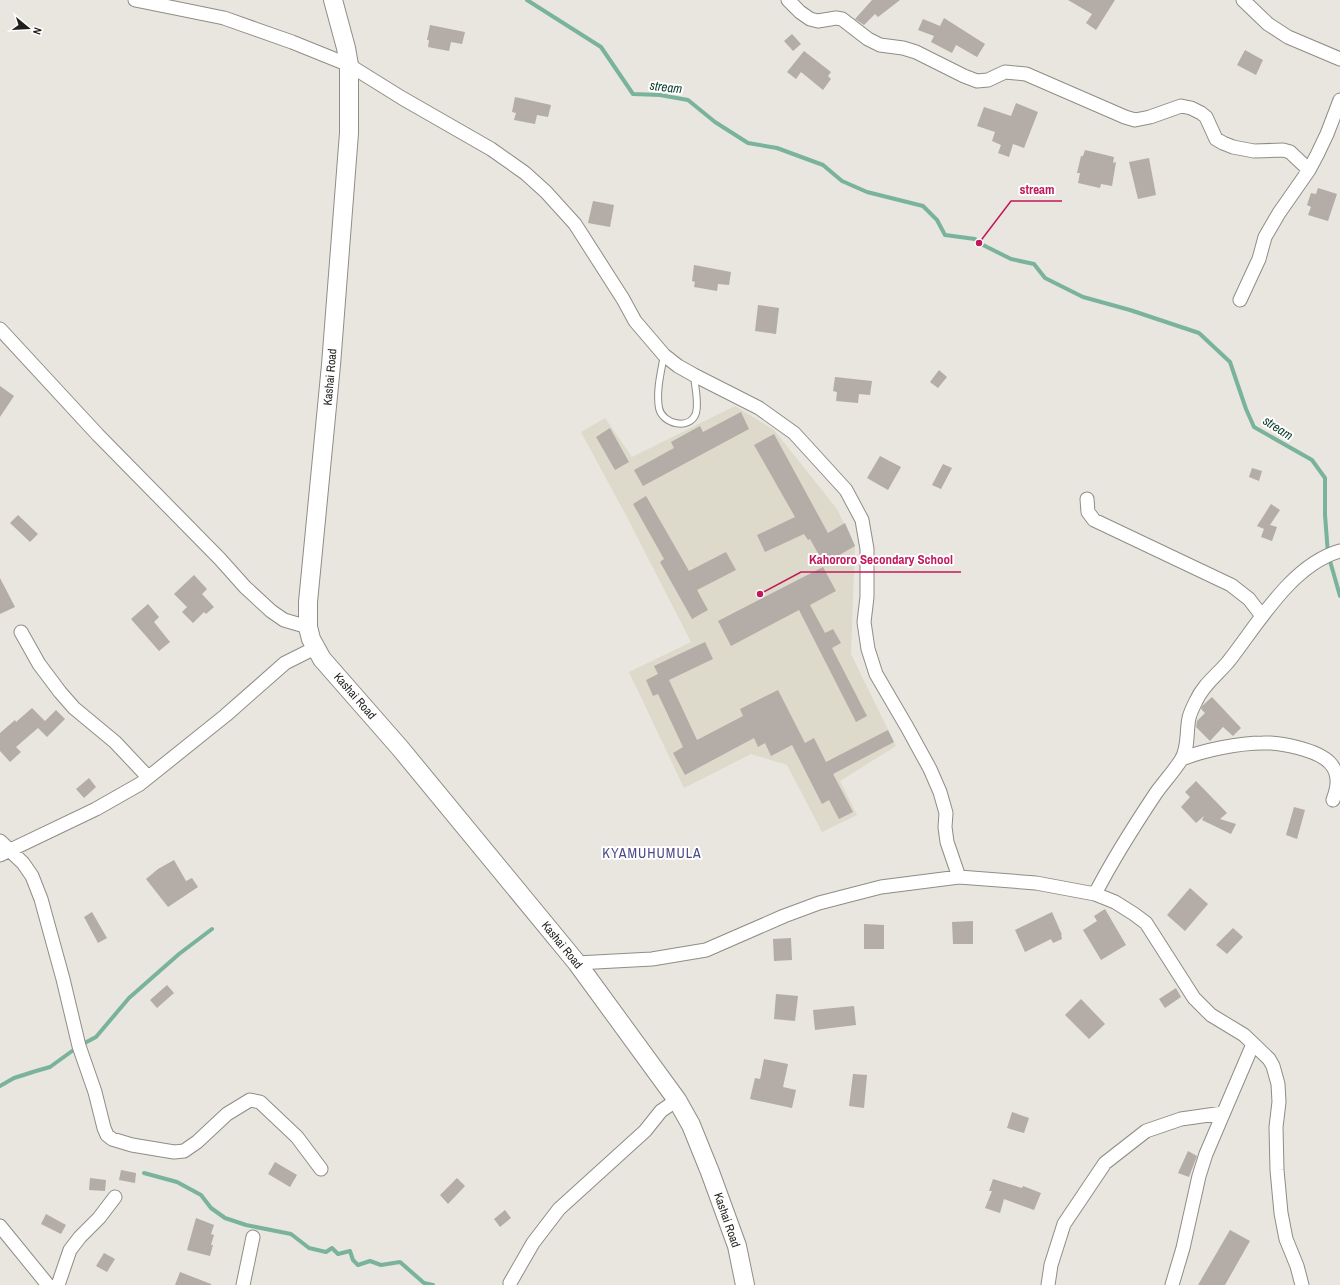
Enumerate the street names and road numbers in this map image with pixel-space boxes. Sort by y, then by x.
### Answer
street label: Kashai Road [320,348,340,406]
street label: Kashai Road [330,669,380,723]
street label: Kashai Road [538,918,586,972]
street label: Kashai Road [710,1190,744,1250]

